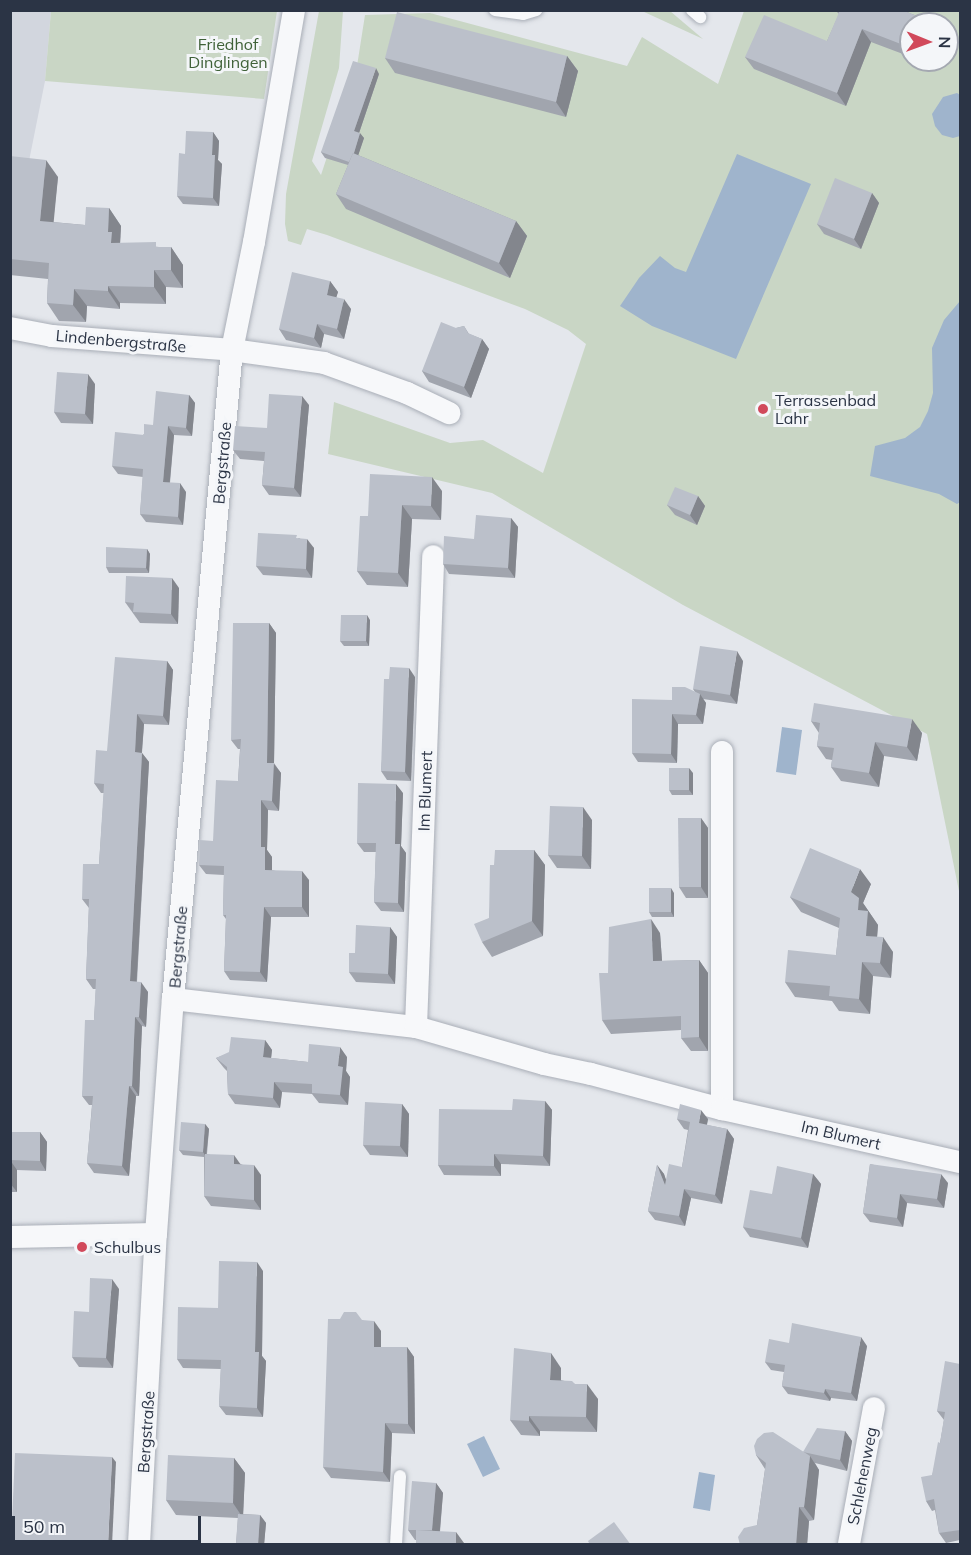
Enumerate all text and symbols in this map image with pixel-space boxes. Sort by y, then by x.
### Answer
north arrow [899,12,959,72]
park label: Friedhof Dinglingen [188,34,268,72]
text: N [935,36,955,48]
street label: Lindenbergstraße [55,326,187,356]
place label: Terrassenbad Lahr [775,390,876,428]
marker: Terrassenbad Lahr [756,402,770,416]
street label: Bergstraße [209,421,235,505]
street label: Im Blumert [414,750,436,832]
street label: Bergstraße [165,905,191,989]
street label: Im Blumert [799,1117,883,1153]
place label: Schulbus [94,1237,161,1257]
marker: Schulbus [75,1240,89,1254]
street label: Bergstraße [134,1390,158,1474]
street label: Schlehenweg [843,1425,881,1527]
scale bar [15,1504,204,1542]
text: 50 m [23,1515,65,1538]

